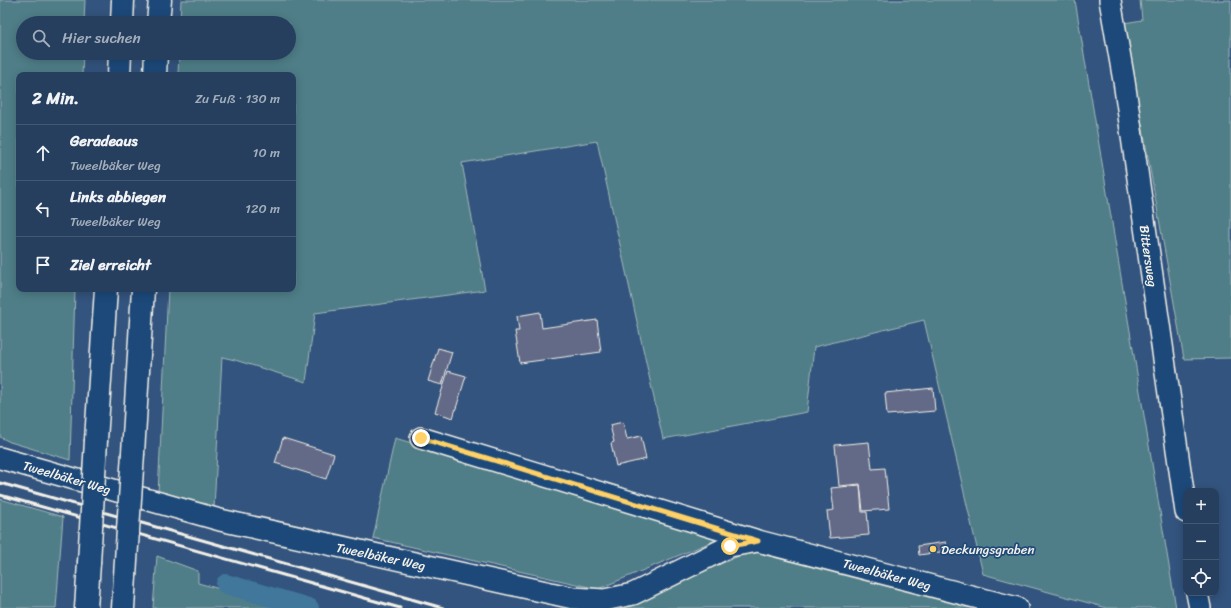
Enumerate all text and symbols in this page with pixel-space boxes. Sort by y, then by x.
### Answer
search box [16,16,296,60]
text: Hier suchen [62,25,141,51]
icon: search [30,27,52,49]
text: 2 Min. [32,83,79,113]
text: Zu Fuß · 130 m [195,87,280,110]
text: Geradeaus [70,128,138,154]
text: 10 m [253,141,280,164]
icon: ahead [32,142,54,164]
text: Tweelbäker Weg [70,154,161,177]
text: Links abbiegen [70,184,166,210]
text: 120 m [245,197,280,220]
icon: left [32,198,54,220]
text: Tweelbäker Weg [70,210,161,233]
street label: Bittersweg [1133,224,1164,289]
text: Ziel erreicht [70,252,151,278]
icon: arrive [32,254,54,276]
route end [412,429,430,447]
street label: Tweelbäker Weg [20,454,114,501]
map controls [1183,488,1219,596]
button: + [1183,488,1219,524]
button: − [1183,524,1219,560]
street label: Tweelbäker Weg [334,536,428,577]
route start [721,537,739,555]
place label: Deckungsgraben [941,538,1035,561]
marker: Deckungsgraben [928,544,938,554]
street label: Tweelbäker Weg [840,552,934,597]
button: locate [1183,560,1219,596]

